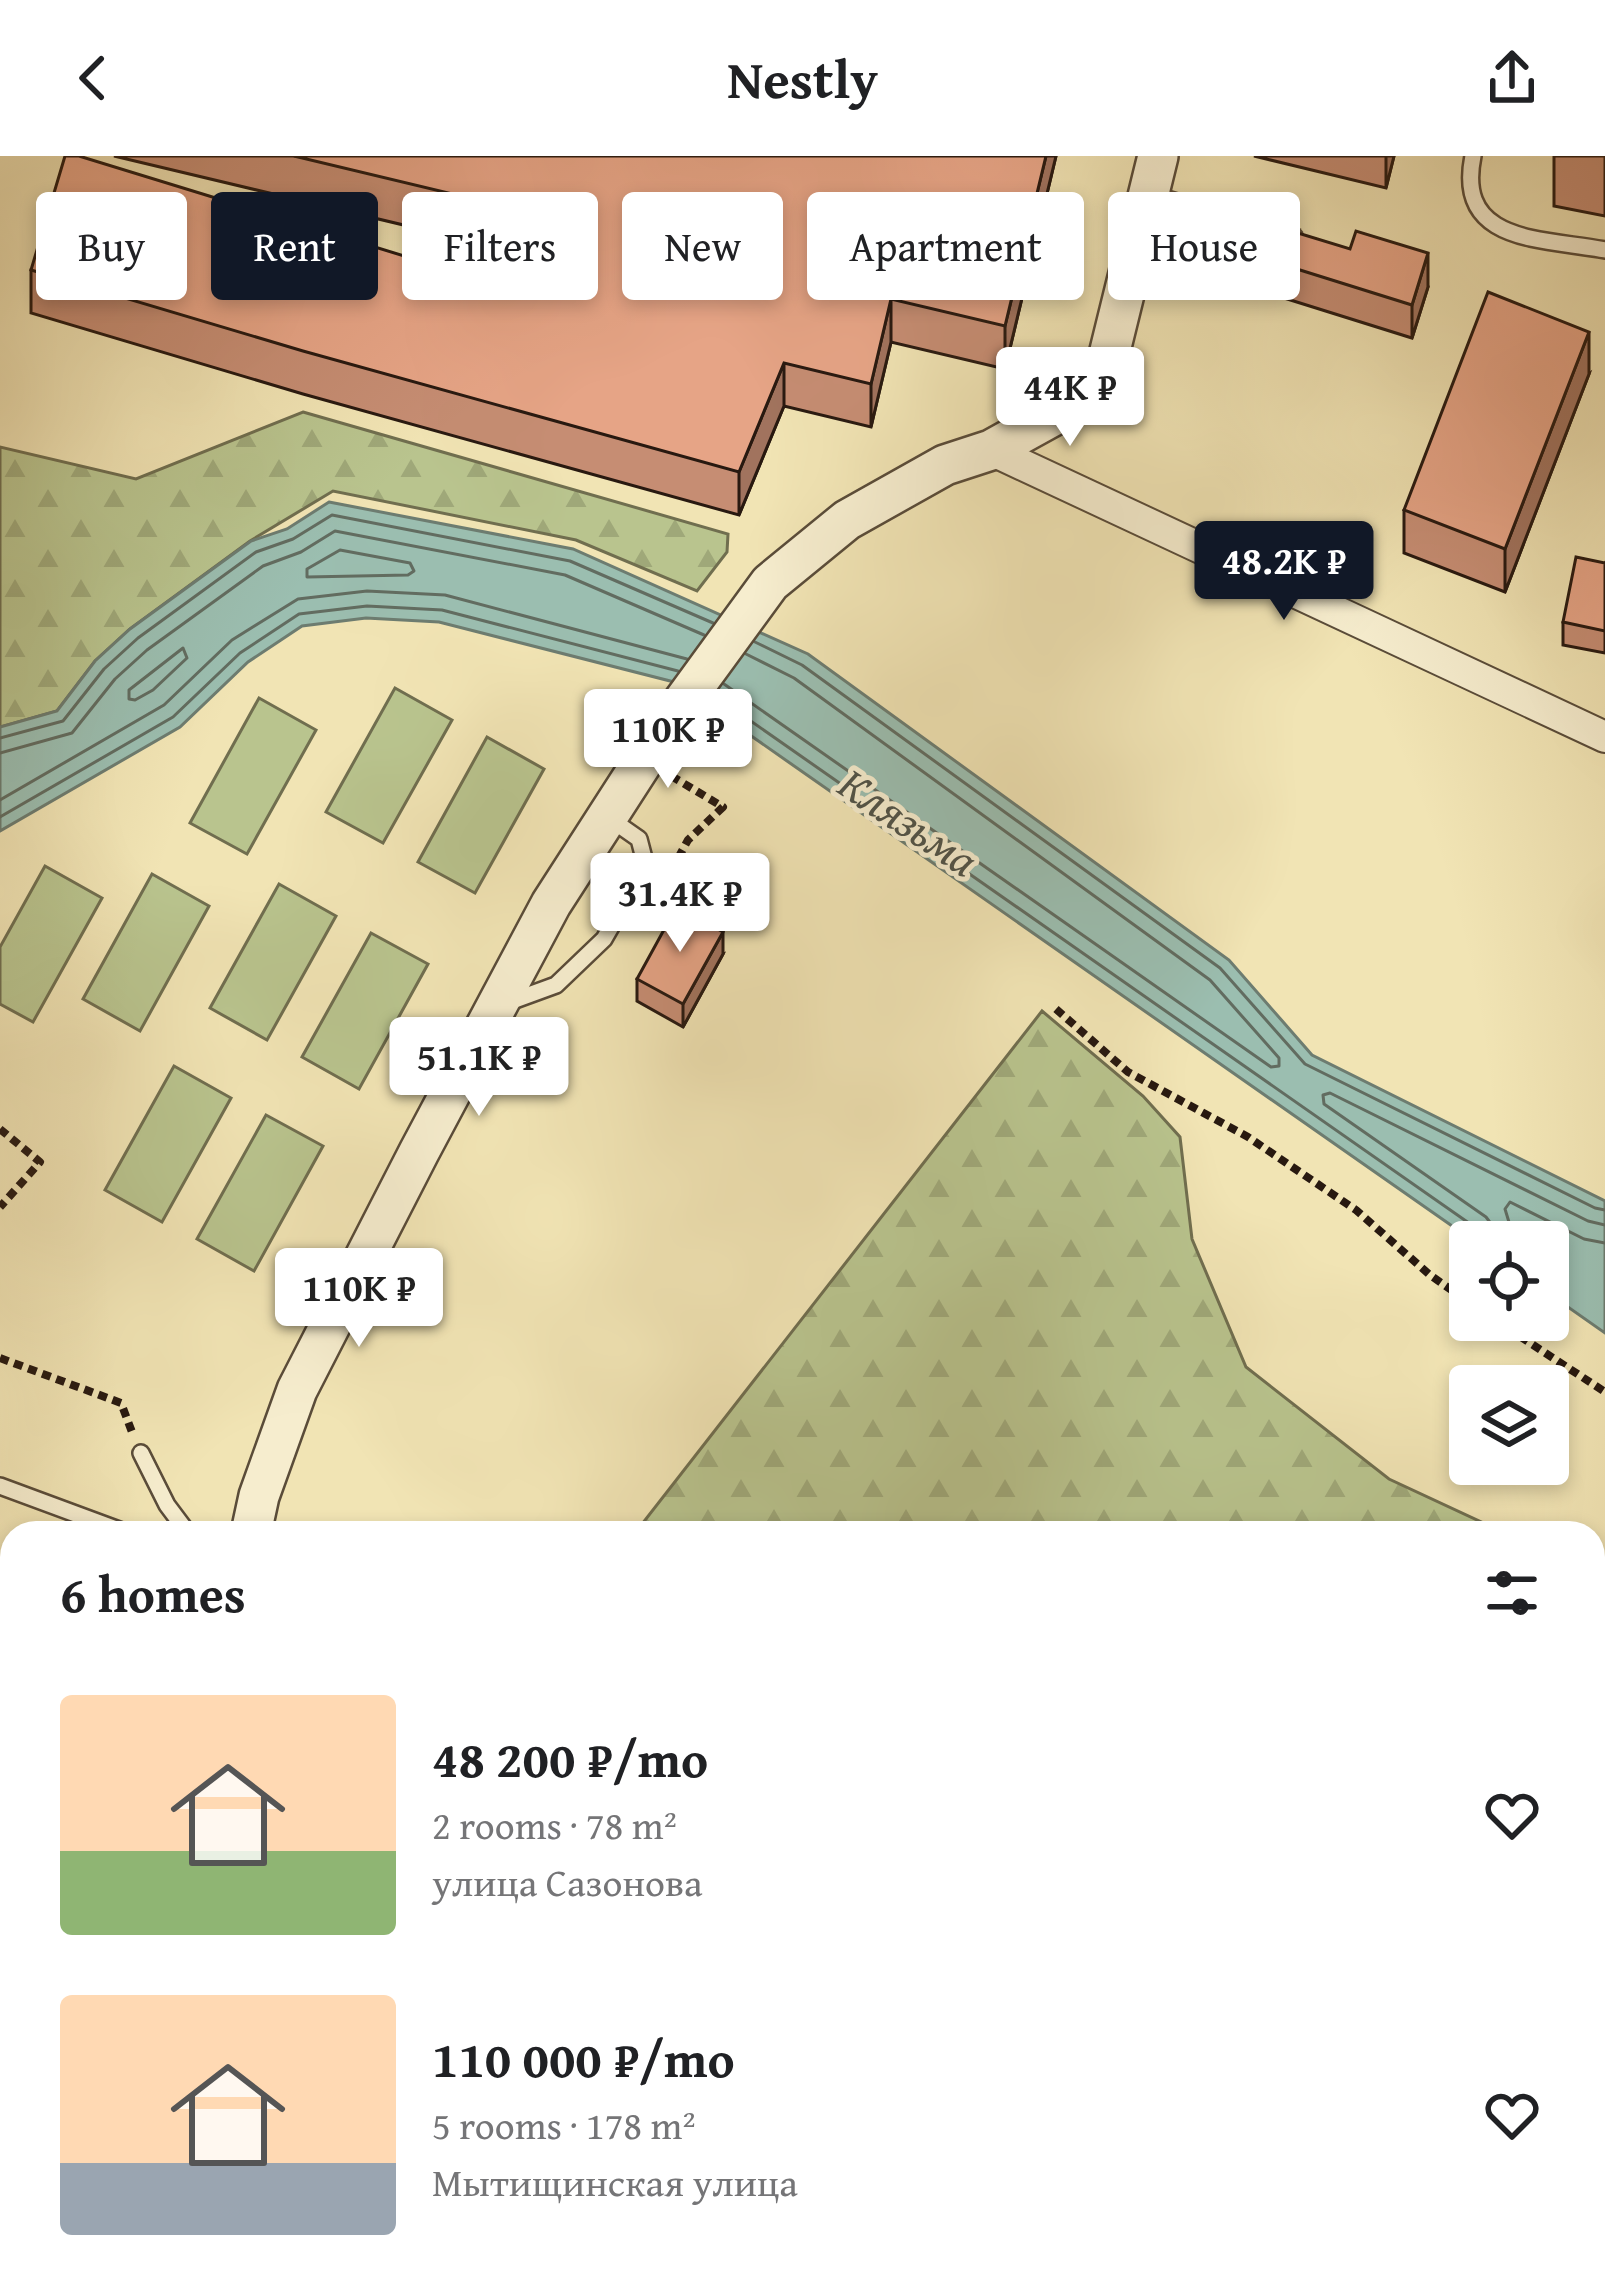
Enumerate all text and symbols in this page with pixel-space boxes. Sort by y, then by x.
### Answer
text: Nestly [727,39,878,118]
icon: back [60,45,126,111]
icon: share [1479,45,1545,111]
chip: Buy [36,192,187,300]
chip: Rent [211,192,378,300]
chip: Filters [402,192,598,300]
chip: New [622,192,783,300]
chip: Apartment [807,192,1084,300]
chip: House [1108,192,1300,300]
pin: 44K ₽ [986,347,1154,449]
text: 44K ₽ [1023,357,1117,414]
pin: 48.2K ₽ [1173,521,1395,623]
text: 48.2K ₽ [1221,531,1347,588]
pin: 110K ₽ [570,689,766,791]
text: 110K ₽ [611,699,725,756]
water label: Клязьма [826,751,992,892]
pin: 31.4K ₽ [569,853,791,955]
text: 31.4K ₽ [617,863,743,920]
pin: 51.1K ₽ [368,1017,590,1119]
text: 51.1K ₽ [416,1027,542,1084]
map controls [1449,1221,1569,1485]
button: locate [1449,1221,1569,1341]
pin: 110K ₽ [261,1248,457,1350]
text: 110K ₽ [302,1258,416,1315]
button: layers [1449,1365,1569,1485]
text: 6 homes [60,1556,246,1631]
icon: filters [1479,1560,1545,1626]
text: 48 200 ₽/mo [432,1721,708,1796]
icon: home [156,1743,300,1887]
icon: heart [1479,1782,1545,1848]
text: 2 rooms · 78 m² [432,1796,677,1853]
text: улица Сазонова [432,1853,703,1910]
text: 110 000 ₽/mo [432,2021,735,2096]
icon: home [156,2043,300,2187]
icon: heart [1479,2082,1545,2148]
text: 5 rooms · 178 m² [432,2096,696,2153]
text: Мытищинская улица [432,2153,798,2210]

